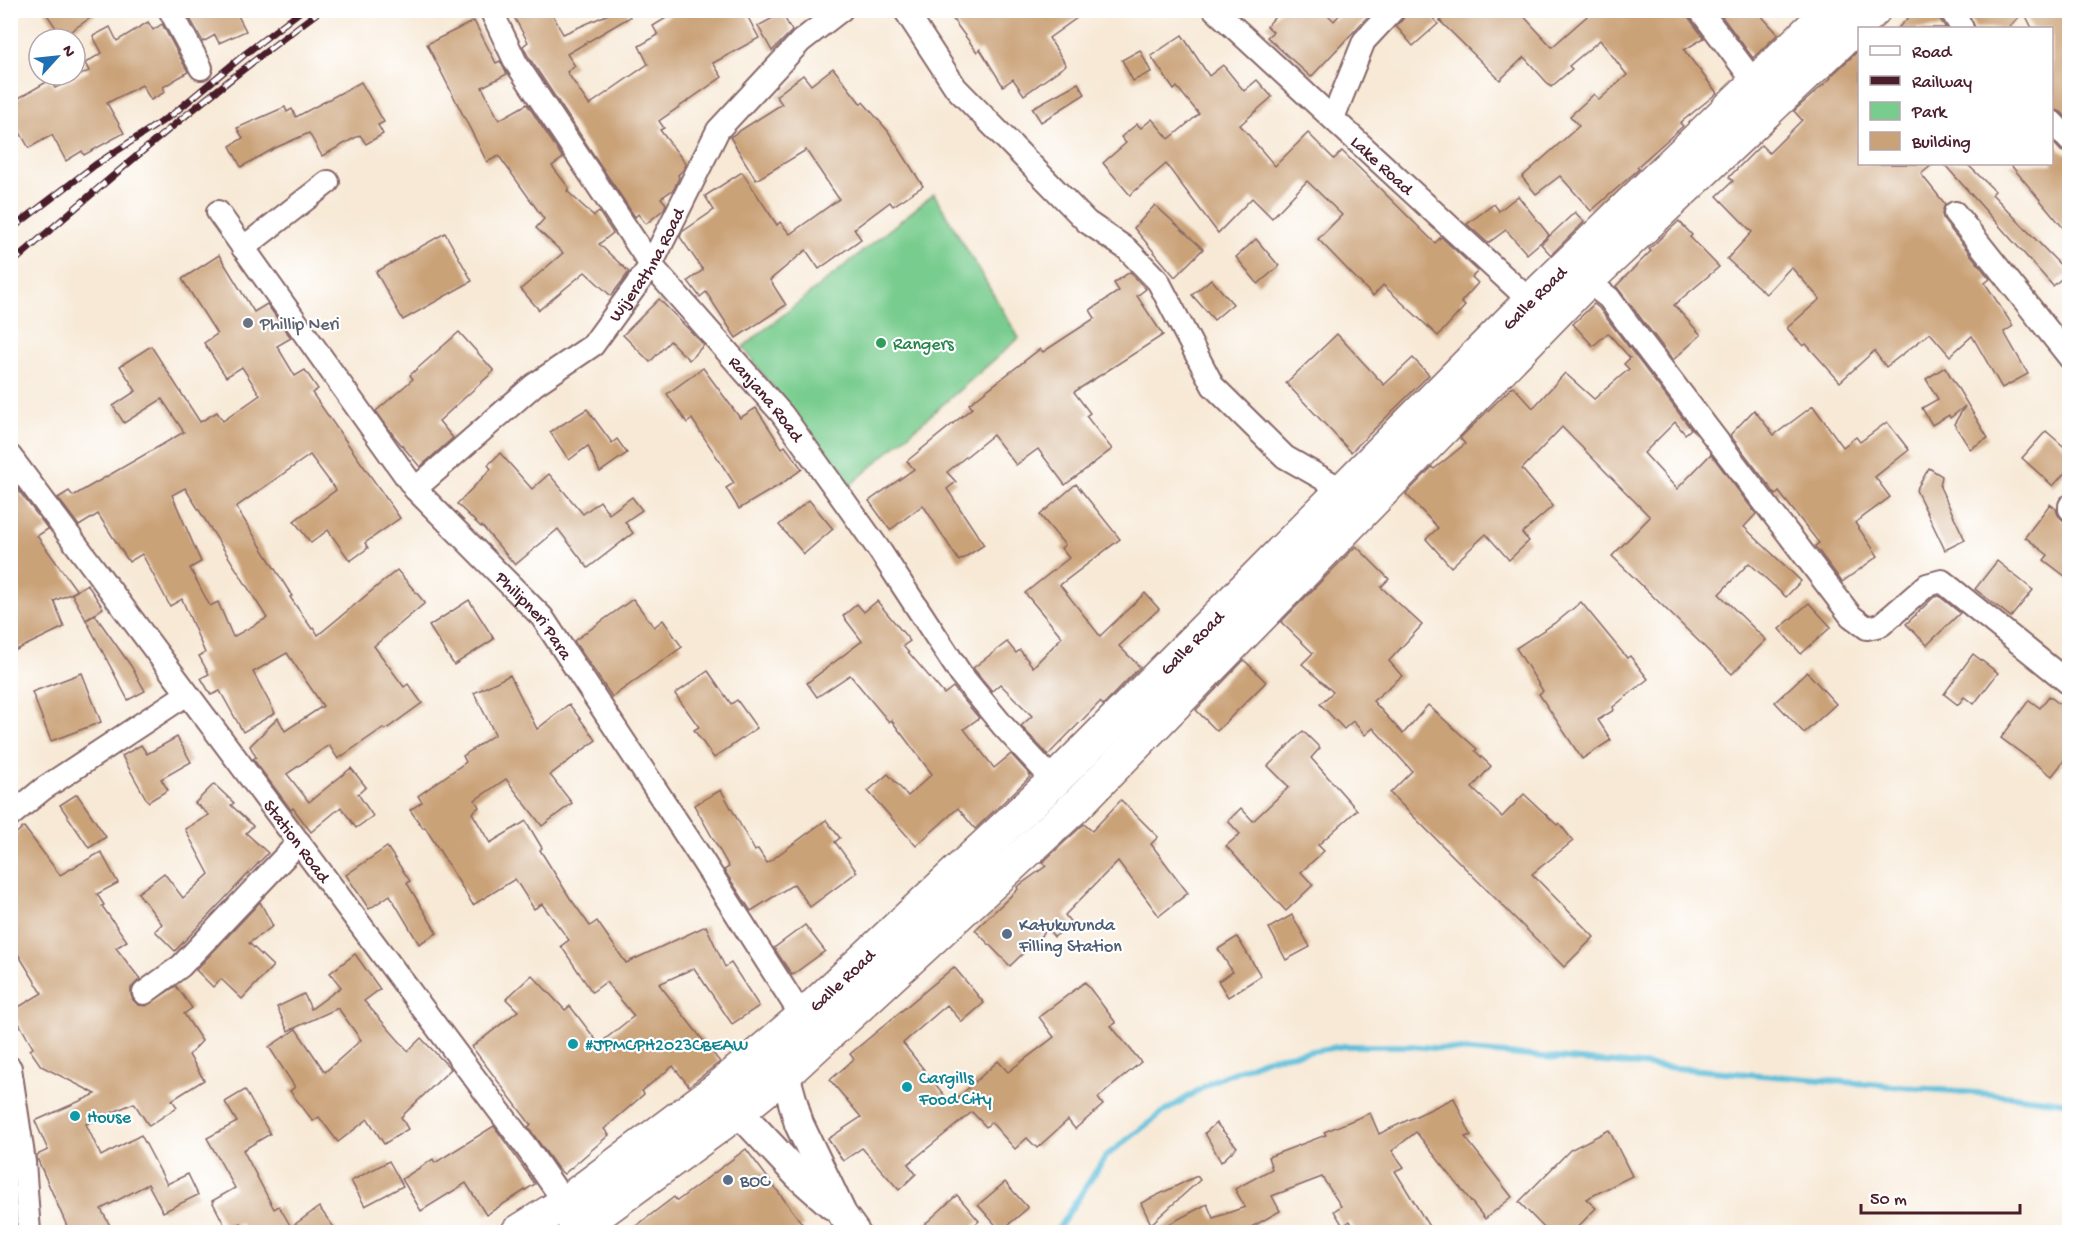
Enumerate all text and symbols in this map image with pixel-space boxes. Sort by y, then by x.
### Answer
north arrow [27,27,87,87]
legend [1858,27,2053,165]
text: N [56,43,78,61]
text: Road [1912,43,1953,64]
text: Railway [1912,73,1972,94]
text: Park [1911,103,1948,124]
street label: Lake Road [1345,132,1418,201]
text: Building [1911,133,1971,154]
street label: Wijerathna Road [605,204,691,327]
street label: Galle Road [1499,262,1573,336]
place label: Phillip Neri [259,315,340,336]
marker: Phillip Neri [241,316,255,330]
place label: Rangers [893,335,955,356]
marker: Rangers [874,336,888,350]
street label: Ranjana Road [723,353,807,448]
street label: Philipneri Para [489,568,576,665]
street label: Galle Road [1157,607,1231,681]
street label: Station Road [257,796,334,889]
place label: Katukurunda Filling Station [1018,916,1122,958]
marker: Katukurunda Filling Station [1000,927,1014,941]
street label: Galle Road [806,945,882,1017]
place label: #JPMCPH2023CBEAW [585,1036,748,1057]
marker: #JPMCPH2023CBEAW [566,1037,580,1051]
place label: Cargills Food City [918,1069,992,1111]
marker: Cargills Food City [900,1080,914,1094]
place label: House [87,1108,132,1129]
marker: House [68,1109,82,1123]
place label: BOC [739,1172,771,1193]
marker: BOC [721,1173,735,1187]
scale bar [1861,1177,2020,1215]
text: 50 m [1870,1190,1907,1211]

